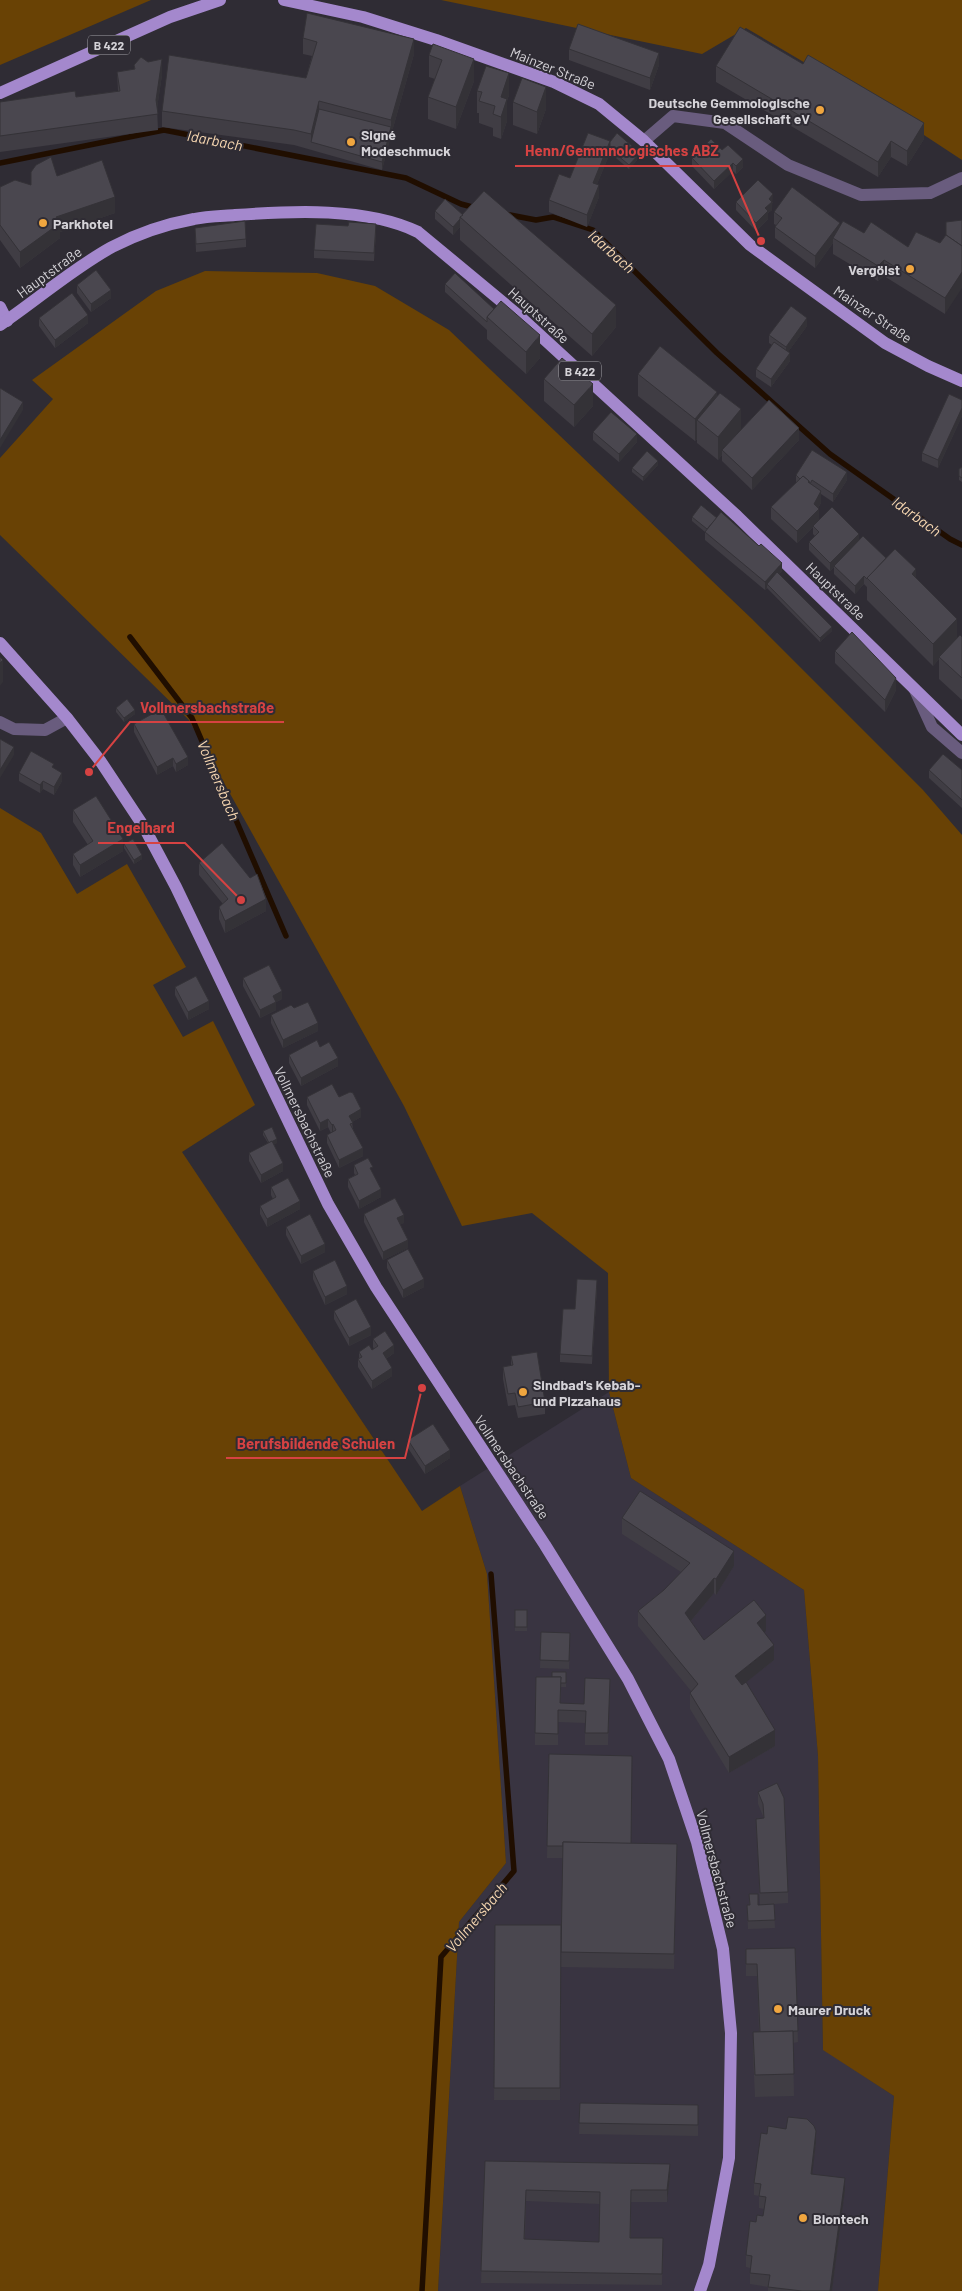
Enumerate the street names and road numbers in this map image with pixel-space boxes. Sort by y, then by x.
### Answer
road number: B 422 [88,36,130,54]
street label: Mainzer Straße [508,43,598,93]
street label: Hauptstraße [13,243,85,301]
street label: Mainzer Straße [831,282,915,346]
street label: Hauptstraße [505,283,573,347]
road number: B 422 [559,362,601,381]
street label: Hauptstraße [803,559,869,623]
street label: Vollmersbachstraße [271,1064,339,1180]
street label: Vollmersbachstraße [471,1412,553,1522]
street label: Vollmersbachstraße [693,1808,741,1930]

